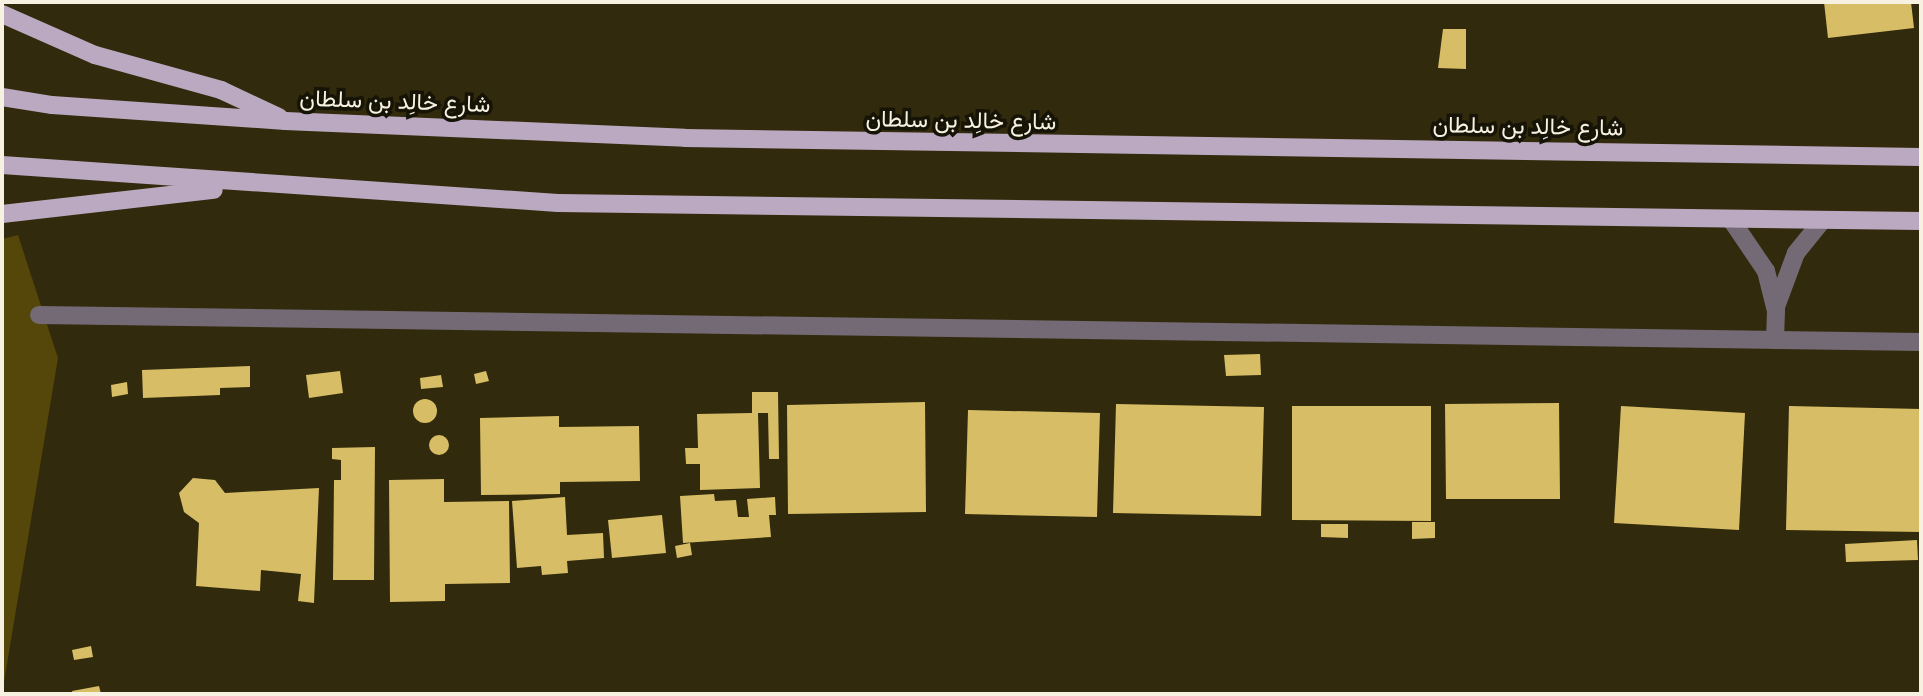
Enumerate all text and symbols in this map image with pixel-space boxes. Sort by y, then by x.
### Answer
street label: شارع خالِد بن سلطان [299,84,491,118]
street label: شارع خالِد بن سلطان [865,105,1057,135]
street label: شارع خالِد بن سلطان [1432,111,1624,141]

